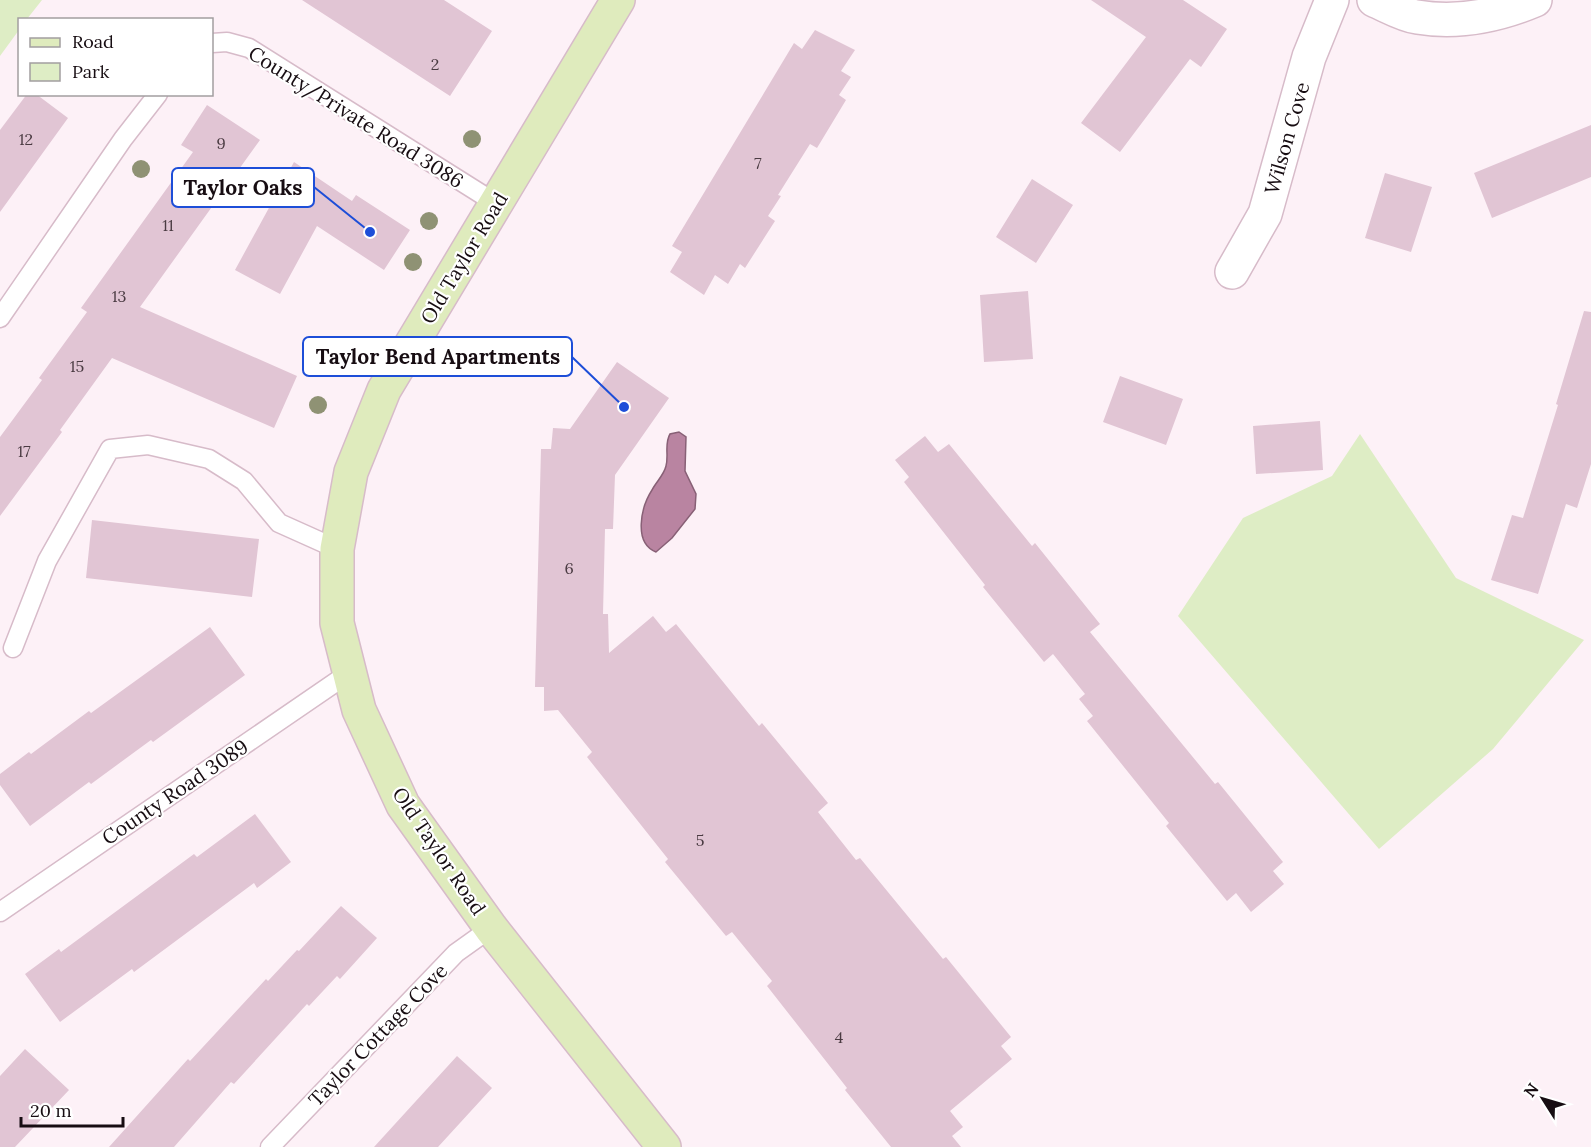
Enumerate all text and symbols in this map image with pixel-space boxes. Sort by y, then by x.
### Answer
legend [18,18,213,96]
text: Road [72,30,114,53]
street label: County/Private Road 3086 [244,40,468,194]
house number: 2 [431,54,439,74]
text: Park [72,60,110,83]
street label: Wilson Cove [1259,79,1314,197]
house number: 12 [19,129,33,149]
house number: 9 [216,133,226,153]
house number: 7 [754,153,762,173]
callout: Taylor Oaks [172,168,314,207]
text: Taylor Oaks [184,174,302,201]
street label: Old Taylor Road [415,187,513,328]
house number: 11 [162,215,174,235]
house number: 13 [112,286,126,306]
callout: Taylor Bend Apartments [303,337,572,376]
text: Taylor Bend Apartments [316,343,560,370]
house number: 15 [70,356,84,376]
house number: 17 [17,441,31,461]
house number: 6 [564,558,574,578]
street label: County Road 3089 [97,733,253,850]
street label: Old Taylor Road [387,782,491,919]
house number: 5 [696,830,704,850]
street label: Taylor Cottage Cove [303,958,452,1111]
house number: 4 [835,1027,844,1047]
north arrow [1513,1069,1573,1129]
text: N [1519,1079,1543,1101]
scale bar [21,1090,123,1128]
text: 20 m [30,1099,72,1122]

